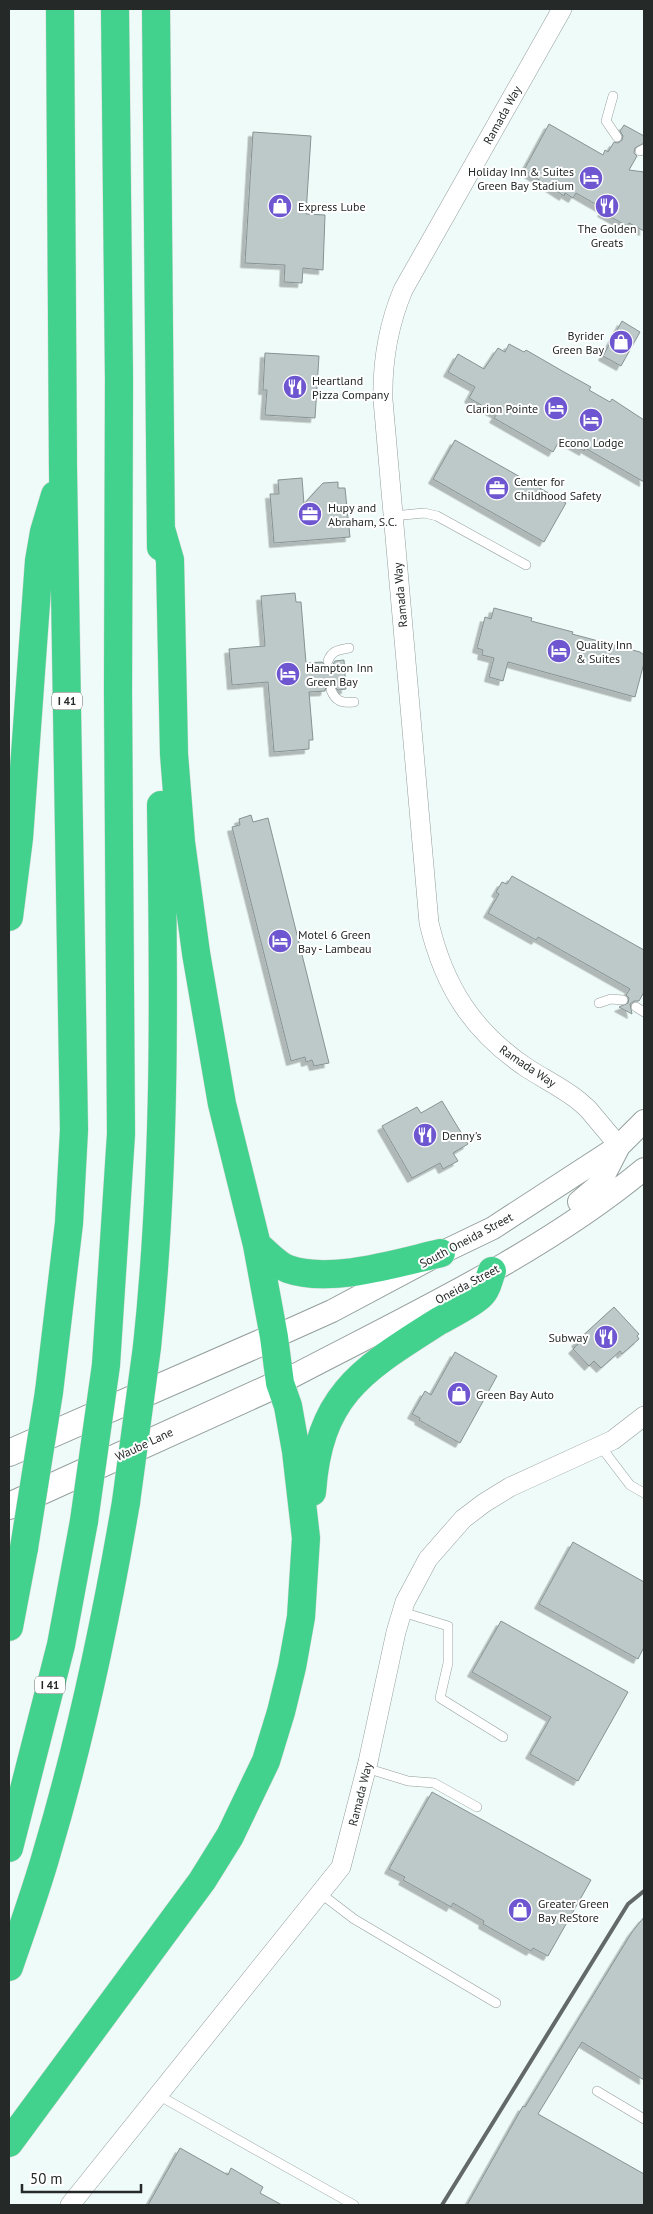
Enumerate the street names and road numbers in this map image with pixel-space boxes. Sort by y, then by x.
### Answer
street label: Ramada Way [480,83,525,147]
street label: Ramada Way [390,562,410,628]
road number: I 41 [52,692,82,709]
street label: Ramada Way [497,1042,559,1091]
street label: South Oneida Street [417,1209,515,1271]
street label: Oneida Street [432,1261,502,1307]
street label: Waube Lane [113,1424,175,1464]
road number: I 41 [35,1676,65,1694]
street label: Ramada Way [345,1760,375,1827]

